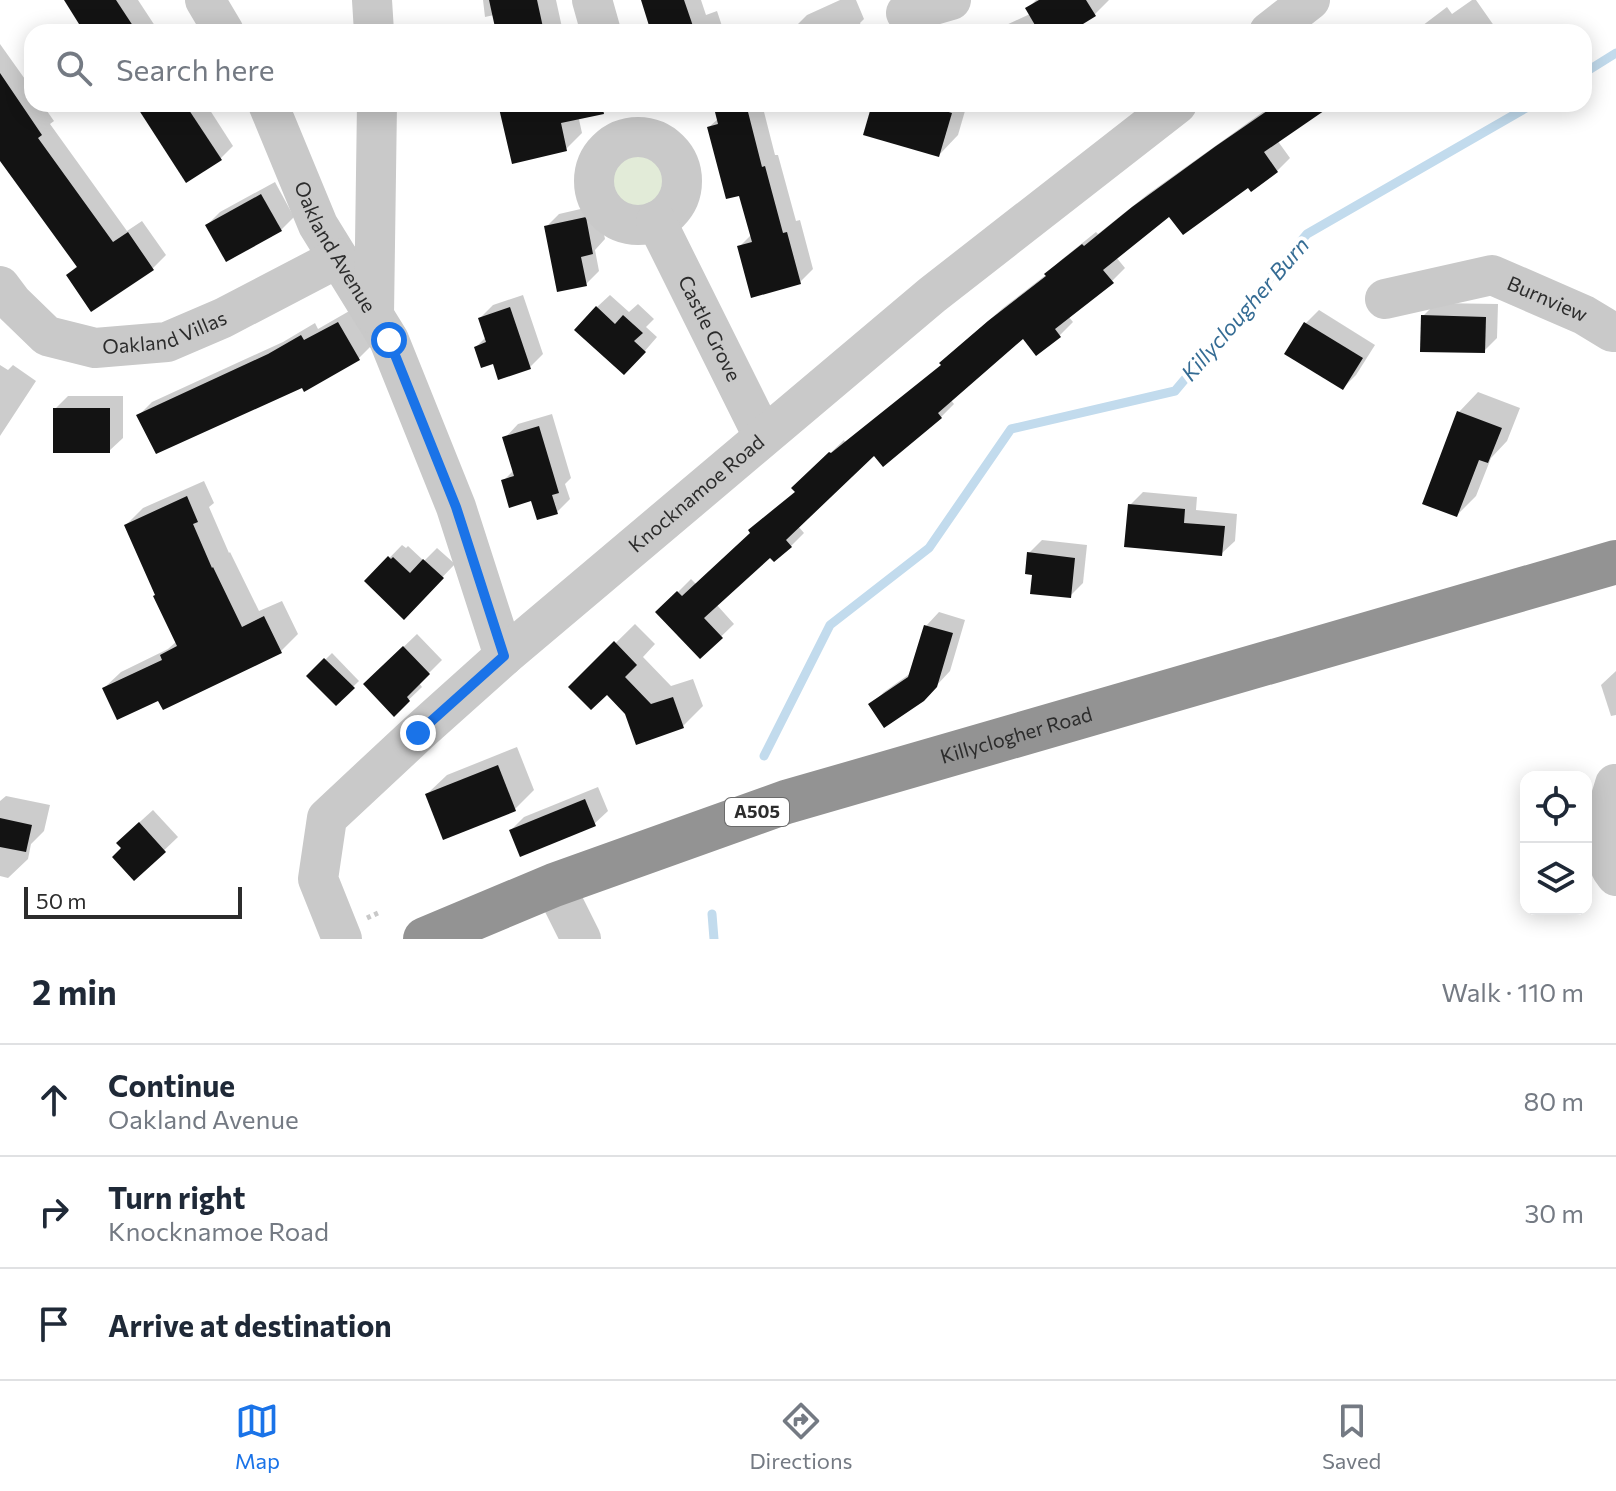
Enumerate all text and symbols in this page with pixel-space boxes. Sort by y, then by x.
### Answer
search box [24,24,1592,112]
icon: search [52,46,96,90]
text: Search here [116,50,275,87]
street label: Oakland Avenue [290,177,382,316]
water label: Killyclougher Burn [1175,231,1314,386]
street label: Burnview [1504,270,1592,326]
street label: Castle Grove [674,271,747,385]
street label: Oakland Villas [101,305,230,358]
route start [371,322,407,358]
street label: Knocknamoe Road [623,429,769,557]
street label: Killyclogher Road [937,701,1095,768]
route end [400,715,436,751]
map controls [1520,771,1592,915]
button: locate [1520,771,1592,843]
road number: A505 [725,798,789,826]
button: layers [1520,843,1592,915]
scale bar [24,883,242,919]
text: 50 m [36,887,86,914]
text: 2 min [32,970,117,1012]
text: Walk · 110 m [1442,976,1584,1007]
text: Continue [108,1066,235,1103]
icon: ahead [32,1078,76,1122]
text: 80 m [1524,1085,1584,1116]
text: Oakland Avenue [108,1103,299,1134]
text: Turn right [108,1178,245,1215]
icon: right [32,1190,76,1234]
text: 30 m [1525,1197,1584,1228]
text: Knocknamoe Road [108,1215,329,1246]
icon: arrive [32,1302,76,1346]
text: Arrive at destination [108,1306,392,1343]
tab: Map [235,1399,280,1474]
tab: Directions [749,1399,853,1474]
tab: Saved [1322,1399,1381,1474]

